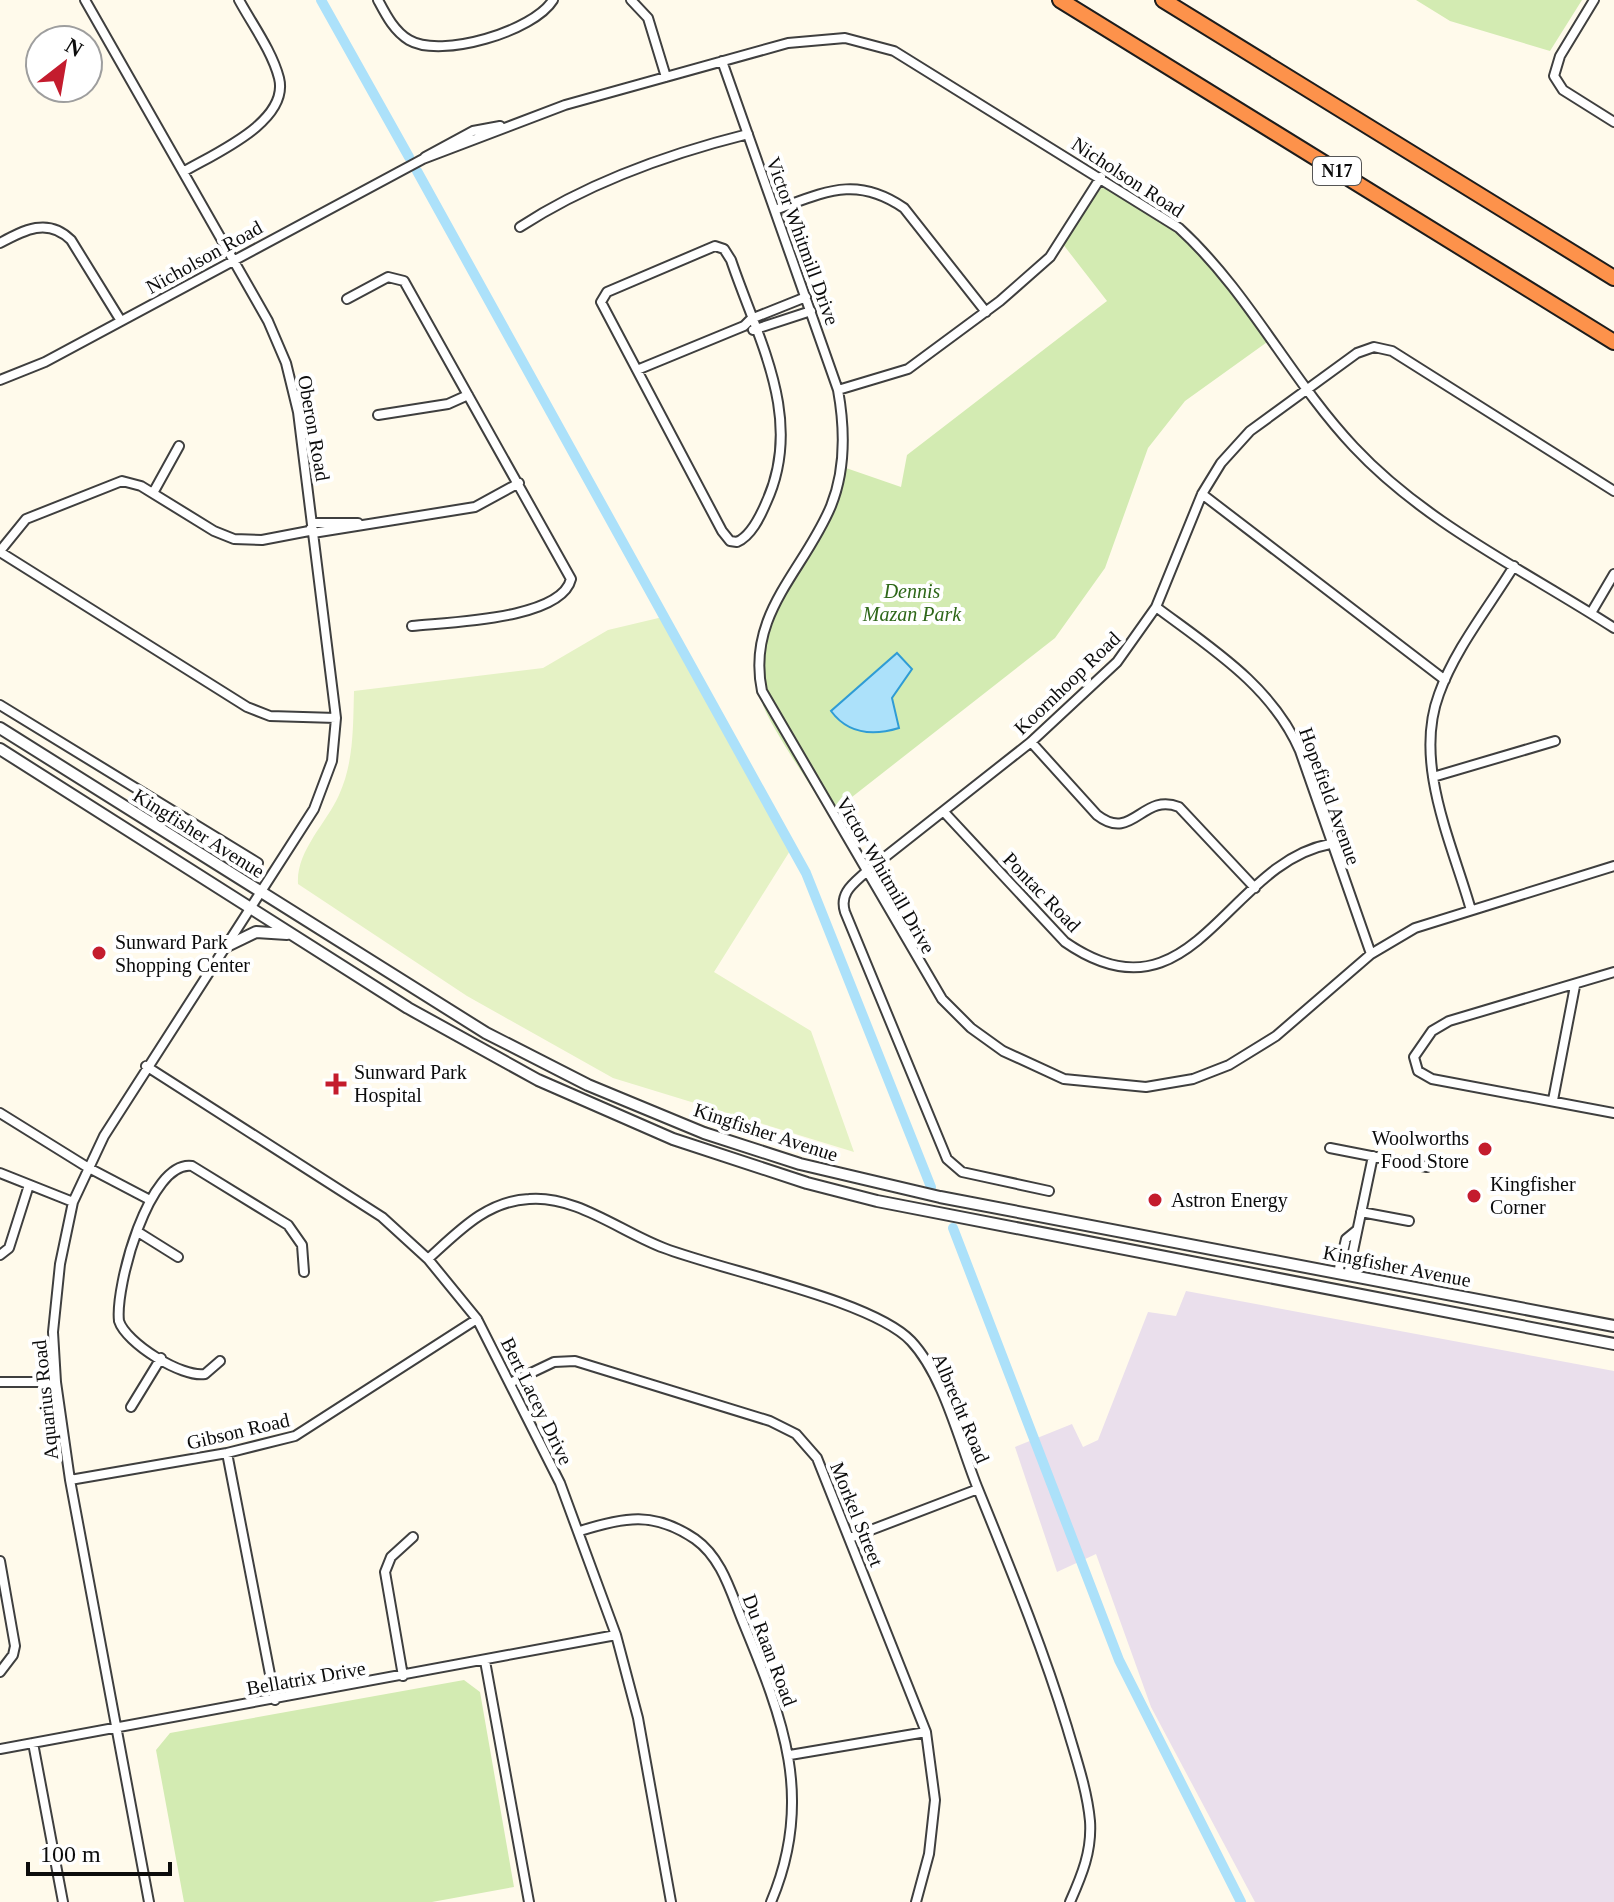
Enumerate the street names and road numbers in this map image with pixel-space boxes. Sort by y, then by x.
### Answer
street label: Nicholson Road [1068,133,1188,221]
street label: Victor Whitmill Drive [762,154,844,328]
road number: N17 [1313,157,1361,185]
street label: Nicholson Road [142,216,266,298]
street label: Oberon Road [294,373,334,483]
street label: Koornhoop Road [1010,627,1125,740]
street label: Hopefield Avenue [1294,724,1365,868]
street label: Kingfisher Avenue [129,784,269,883]
street label: Victor Whitmill Drive [832,793,940,957]
street label: Pontac Road [999,848,1085,936]
street label: Kingfisher Avenue [691,1098,841,1167]
street label: Kingfisher Avenue [1321,1241,1473,1292]
street label: Bert Lacey Drive [496,1334,577,1469]
street label: Aquarius Road [28,1339,63,1461]
street label: Albrecht Road [928,1350,994,1466]
street label: Gibson Road [184,1408,292,1454]
street label: Morkel Street [826,1459,888,1570]
street label: Du Raan Road [739,1591,801,1709]
street label: Bellatrix Drive [245,1657,367,1699]

